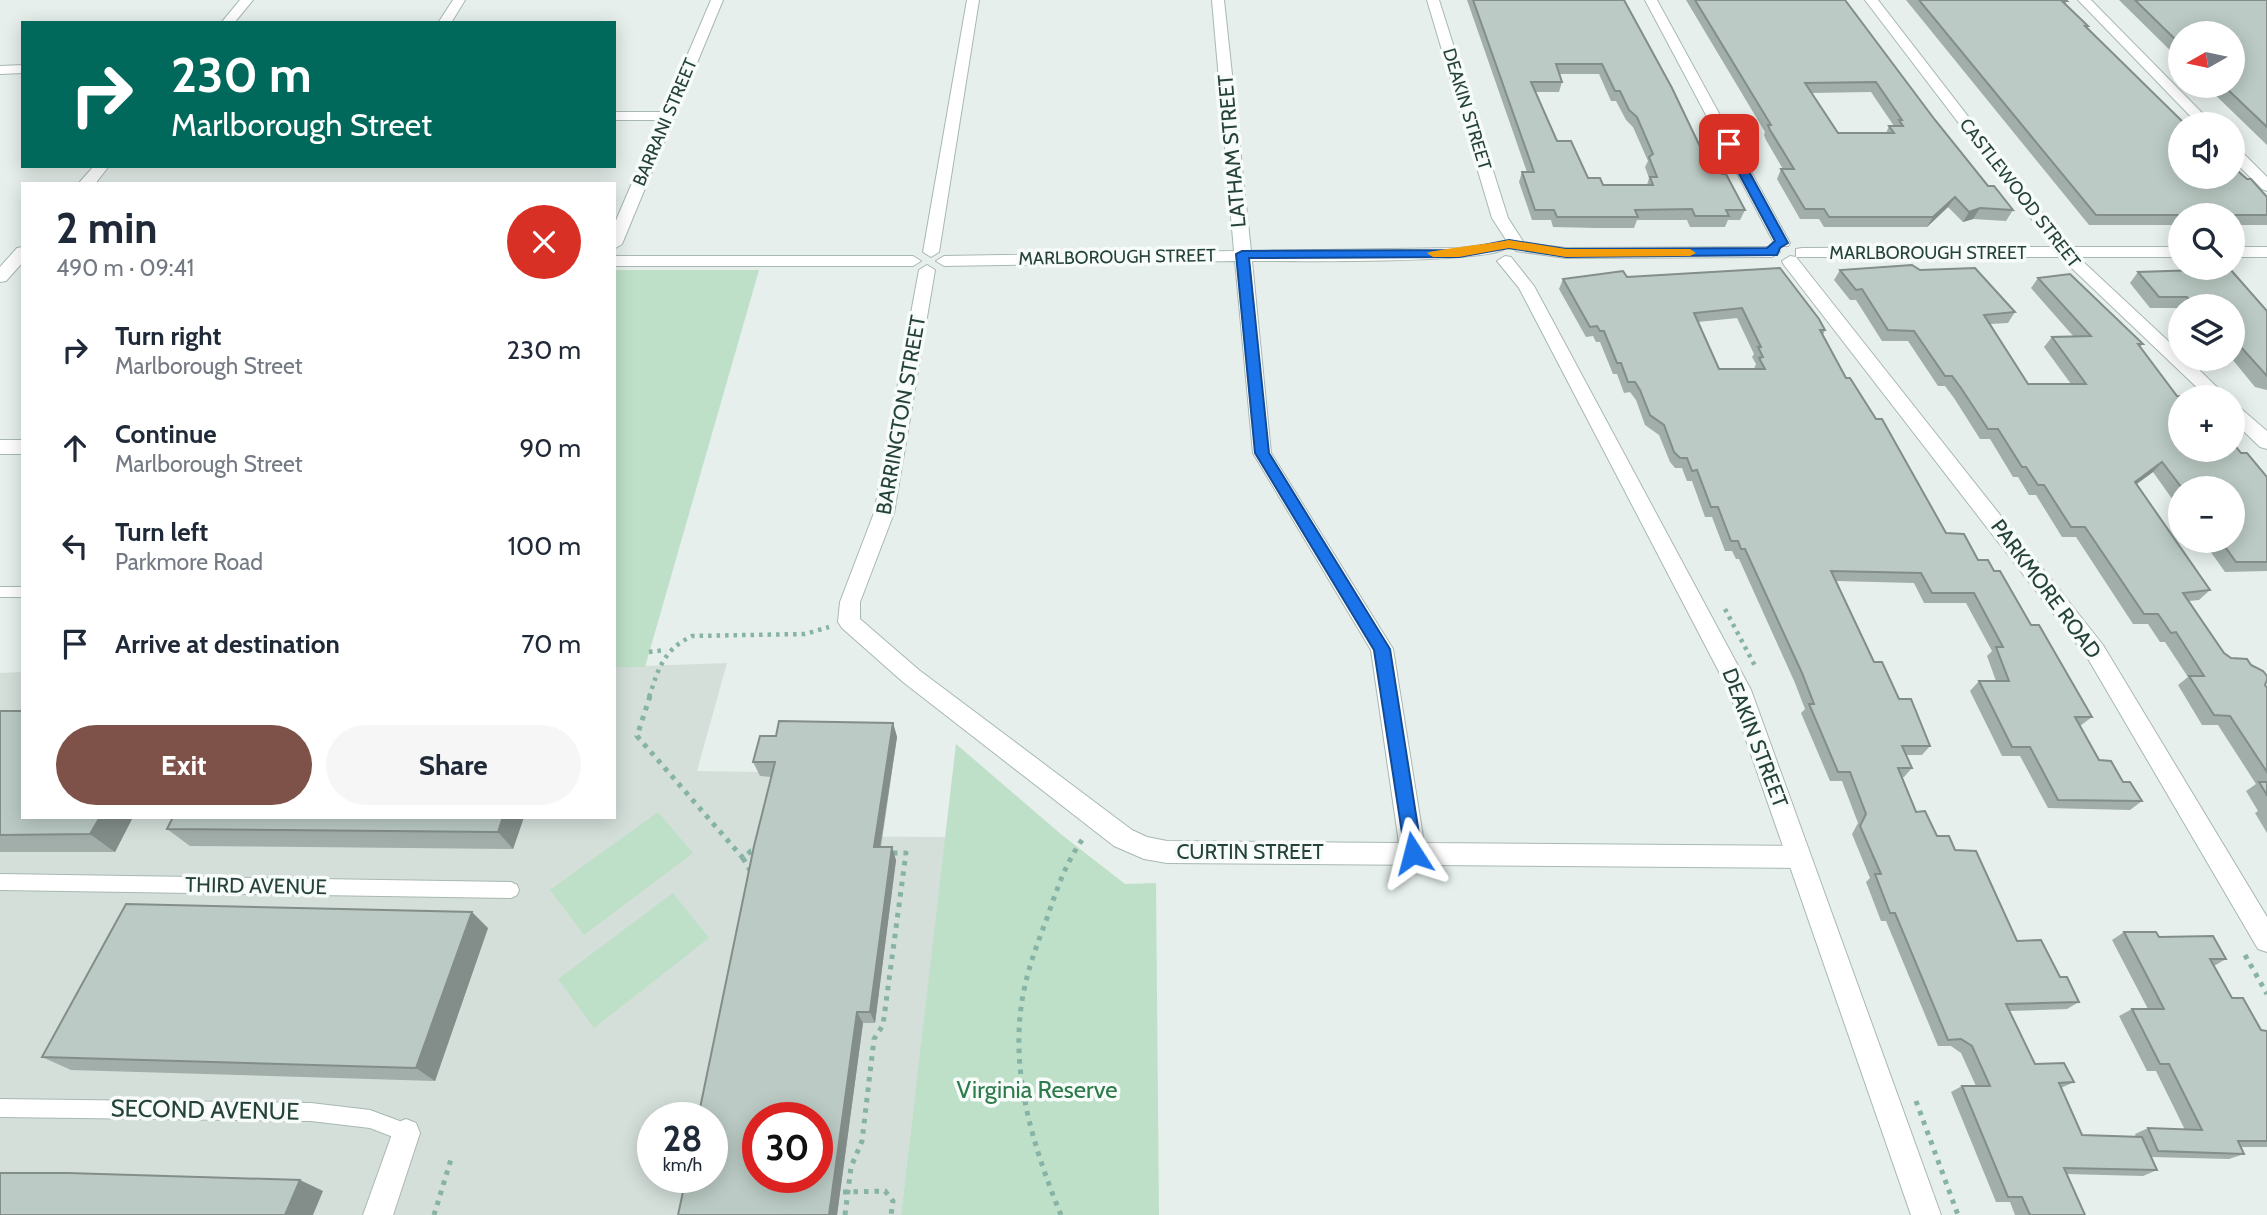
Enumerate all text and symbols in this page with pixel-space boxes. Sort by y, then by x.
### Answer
north arrow [2168,21,2245,98]
map controls [2168,21,2245,553]
text: 230 m [171,45,312,104]
street label: DEAKIN STREET [1438,45,1496,173]
icon: right [56,49,147,140]
street label: BARRANI STREET [628,55,702,189]
street label: LATHAM STREET [1212,73,1251,229]
text: Marlborough Street [171,105,432,144]
button: sound [2168,112,2245,189]
pin [1699,114,1759,174]
street label: CASTLEWOOD STREET [1955,114,2085,272]
icon: arrive [1710,125,1748,163]
text: 2 min [56,202,157,254]
button: search [2168,203,2245,280]
button: close [507,205,581,279]
street label: MARLBOROUGH STREET [1829,242,2027,264]
street label: MARLBOROUGH STREET [1018,244,1216,270]
text: 490 m · 09:41 [56,254,194,282]
button: layers [2168,294,2245,371]
street label: BARRINGTON STREET [871,313,930,517]
text: Turn right [115,320,221,352]
icon: right [56,331,94,369]
text: 230 m [507,334,581,366]
text: Marlborough Street [115,352,303,380]
button: + [2168,385,2245,462]
text: Continue [115,418,217,450]
icon: ahead [56,429,94,467]
text: 90 m [519,432,581,464]
text: Marlborough Street [115,450,303,478]
button: − [2168,476,2245,553]
street label: PARKMORE ROAD [1986,514,2107,663]
text: Turn left [115,516,208,548]
icon: left [56,527,94,565]
text: 100 m [508,530,581,562]
text: Parkmore Road [115,548,263,576]
icon: arrive [56,625,94,663]
text: Arrive at destination [115,628,340,660]
text: 70 m [521,628,581,660]
street label: DEAKIN STREET [1717,665,1794,811]
button: Exit [56,725,312,805]
button: Share [326,725,581,805]
position arrow [1376,816,1450,890]
street label: CURTIN STREET [1176,839,1324,864]
street label: THIRD AVENUE [185,872,327,899]
park label: Virginia Reserve [956,1075,1118,1104]
street label: SECOND AVENUE [110,1093,300,1126]
speed limit sign: 30 [742,1102,833,1193]
text: 28 [663,1117,702,1160]
text: km/h [663,1154,702,1176]

